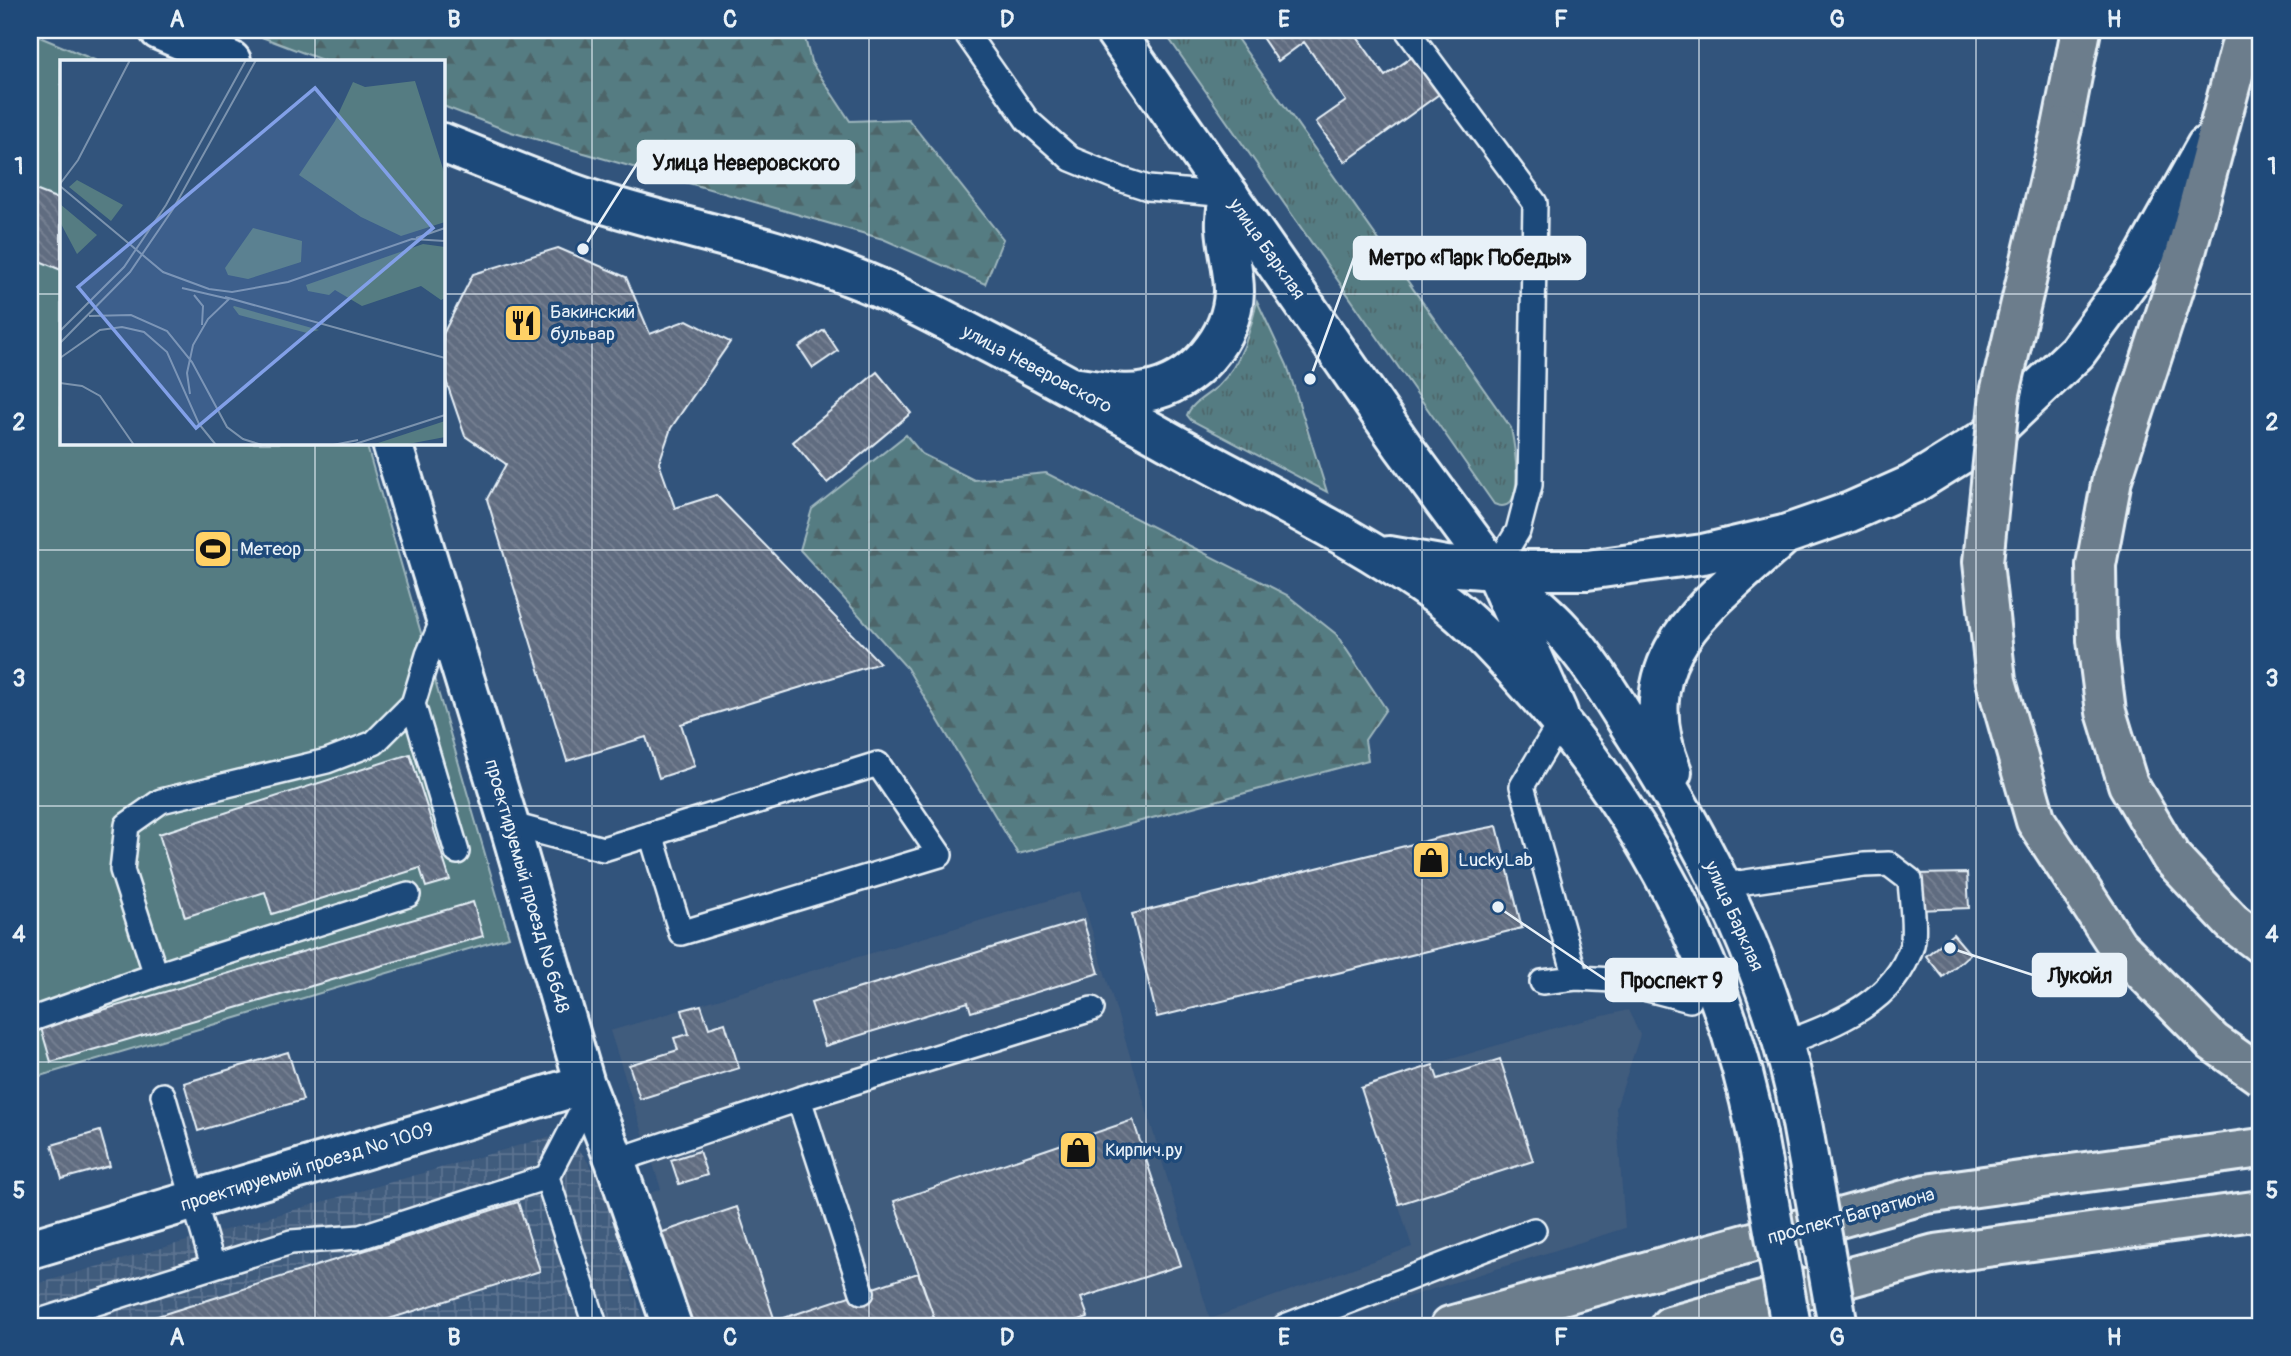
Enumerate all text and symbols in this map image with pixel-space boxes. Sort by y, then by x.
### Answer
text: A [170,5,185,34]
text: B [447,5,461,34]
text: C [723,5,737,34]
text: D [1000,5,1014,34]
text: E [1278,5,1290,34]
text: F [1554,5,1568,34]
text: G [1829,5,1845,34]
text: H [2107,5,2121,34]
inset map [60,60,444,444]
callout: Улица Неверовского [638,141,854,183]
text: Улица Неверовского [652,150,840,177]
text: 1 [15,152,24,181]
text: 1 [2268,152,2277,181]
street label: улица Барклая [1223,193,1311,304]
callout: Метро «Парк Победы» [1354,237,1585,279]
text: Метро «Парк Победы» [1369,245,1572,272]
place label: Бакинский бульвар [550,300,635,346]
restaurant icon: Бакинский бульвар [502,302,544,344]
street label: улица Неверовского [957,319,1116,419]
text: 2 [13,408,26,437]
text: 2 [2266,408,2279,437]
sports icon: Метеор [192,528,234,570]
place label: Метеор [240,537,301,561]
text: 3 [13,664,25,693]
text: 3 [2266,664,2278,693]
street label: проектируемый проезд № 6648 [479,756,575,1016]
shop icon: LuckyLab [1410,839,1452,881]
place label: LuckyLab [1458,848,1533,872]
street label: улица Барклая [1699,856,1769,975]
text: 4 [12,920,26,949]
text: 4 [2265,920,2279,949]
callout: Лукойл [2033,954,2126,996]
callout: Проспект 9 [1606,959,1737,1001]
text: Лукойл [2047,963,2112,990]
text: Проспект 9 [1621,968,1723,995]
street label: проектируемый проезд № 1009 [177,1117,437,1217]
shop icon: Кирпич.ру [1057,1129,1099,1171]
place label: Кирпич.ру [1105,1138,1182,1162]
text: 5 [13,1176,25,1205]
text: 5 [2266,1176,2278,1205]
street label: проспект Багратиона [1765,1182,1937,1250]
text: A [170,1323,185,1352]
text: B [447,1323,461,1352]
text: C [723,1323,737,1352]
text: D [1000,1323,1014,1352]
text: E [1278,1323,1290,1352]
text: F [1554,1323,1568,1352]
text: G [1829,1323,1845,1352]
text: H [2107,1323,2121,1352]

